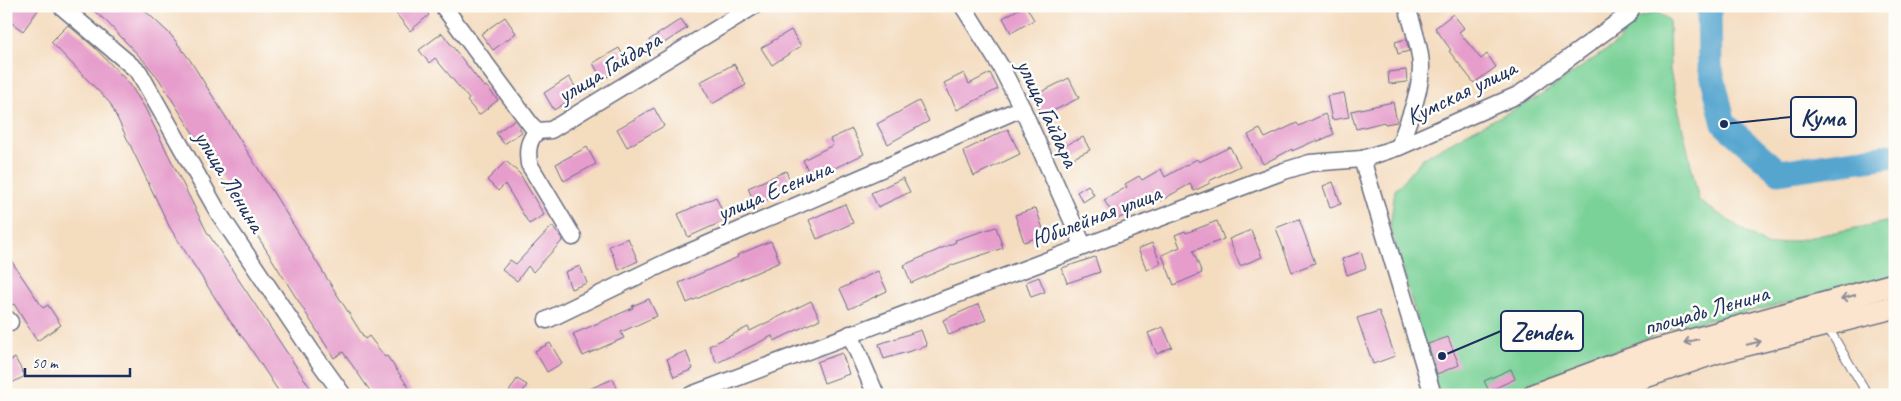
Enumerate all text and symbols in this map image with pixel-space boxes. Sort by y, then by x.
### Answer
street label: улица Гайдара [550,24,667,111]
street label: улица Гайдара [1009,52,1087,173]
street label: Кумская улица [1401,52,1523,132]
callout: Кума [1791,97,1856,137]
text: Кума [1800,102,1848,134]
street label: улица Ленина [187,123,273,239]
street label: улица Есенина [710,152,838,228]
street label: Юбилейная улица [1027,177,1166,254]
street label: площадь Ленина [1640,277,1773,342]
one-way arrow [1840,293,1856,302]
callout: Zenden [1501,311,1583,351]
text: Zenden [1511,316,1574,348]
one-way arrow [1684,336,1700,346]
one-way arrow [1745,337,1761,347]
scale bar [25,346,130,378]
text: 50 m [32,354,59,373]

